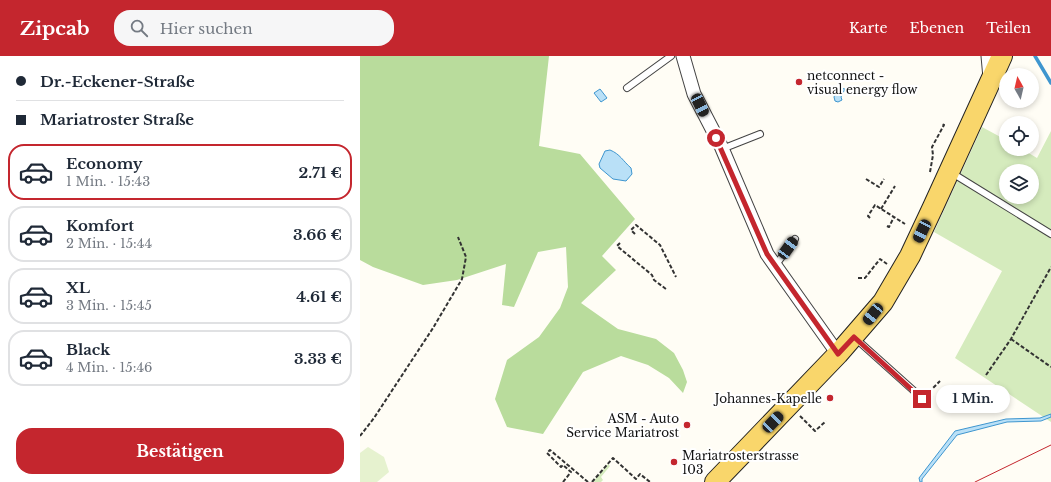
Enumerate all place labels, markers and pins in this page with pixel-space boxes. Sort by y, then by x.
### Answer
place label: netconnect - visual energy flow [807,68,918,97]
marker: netconnect - visual energy flow [794,77,804,87]
place label: Johannes-Kapelle [713,391,822,406]
marker: Johannes-Kapelle [825,393,835,403]
place label: ASM - Auto Service Mariatrost [566,411,679,440]
marker: ASM - Auto Service Mariatrost [682,420,692,430]
place label: Mariatrosterstrasse 103 [682,448,799,477]
marker: Mariatrosterstrasse 103 [669,457,679,467]

